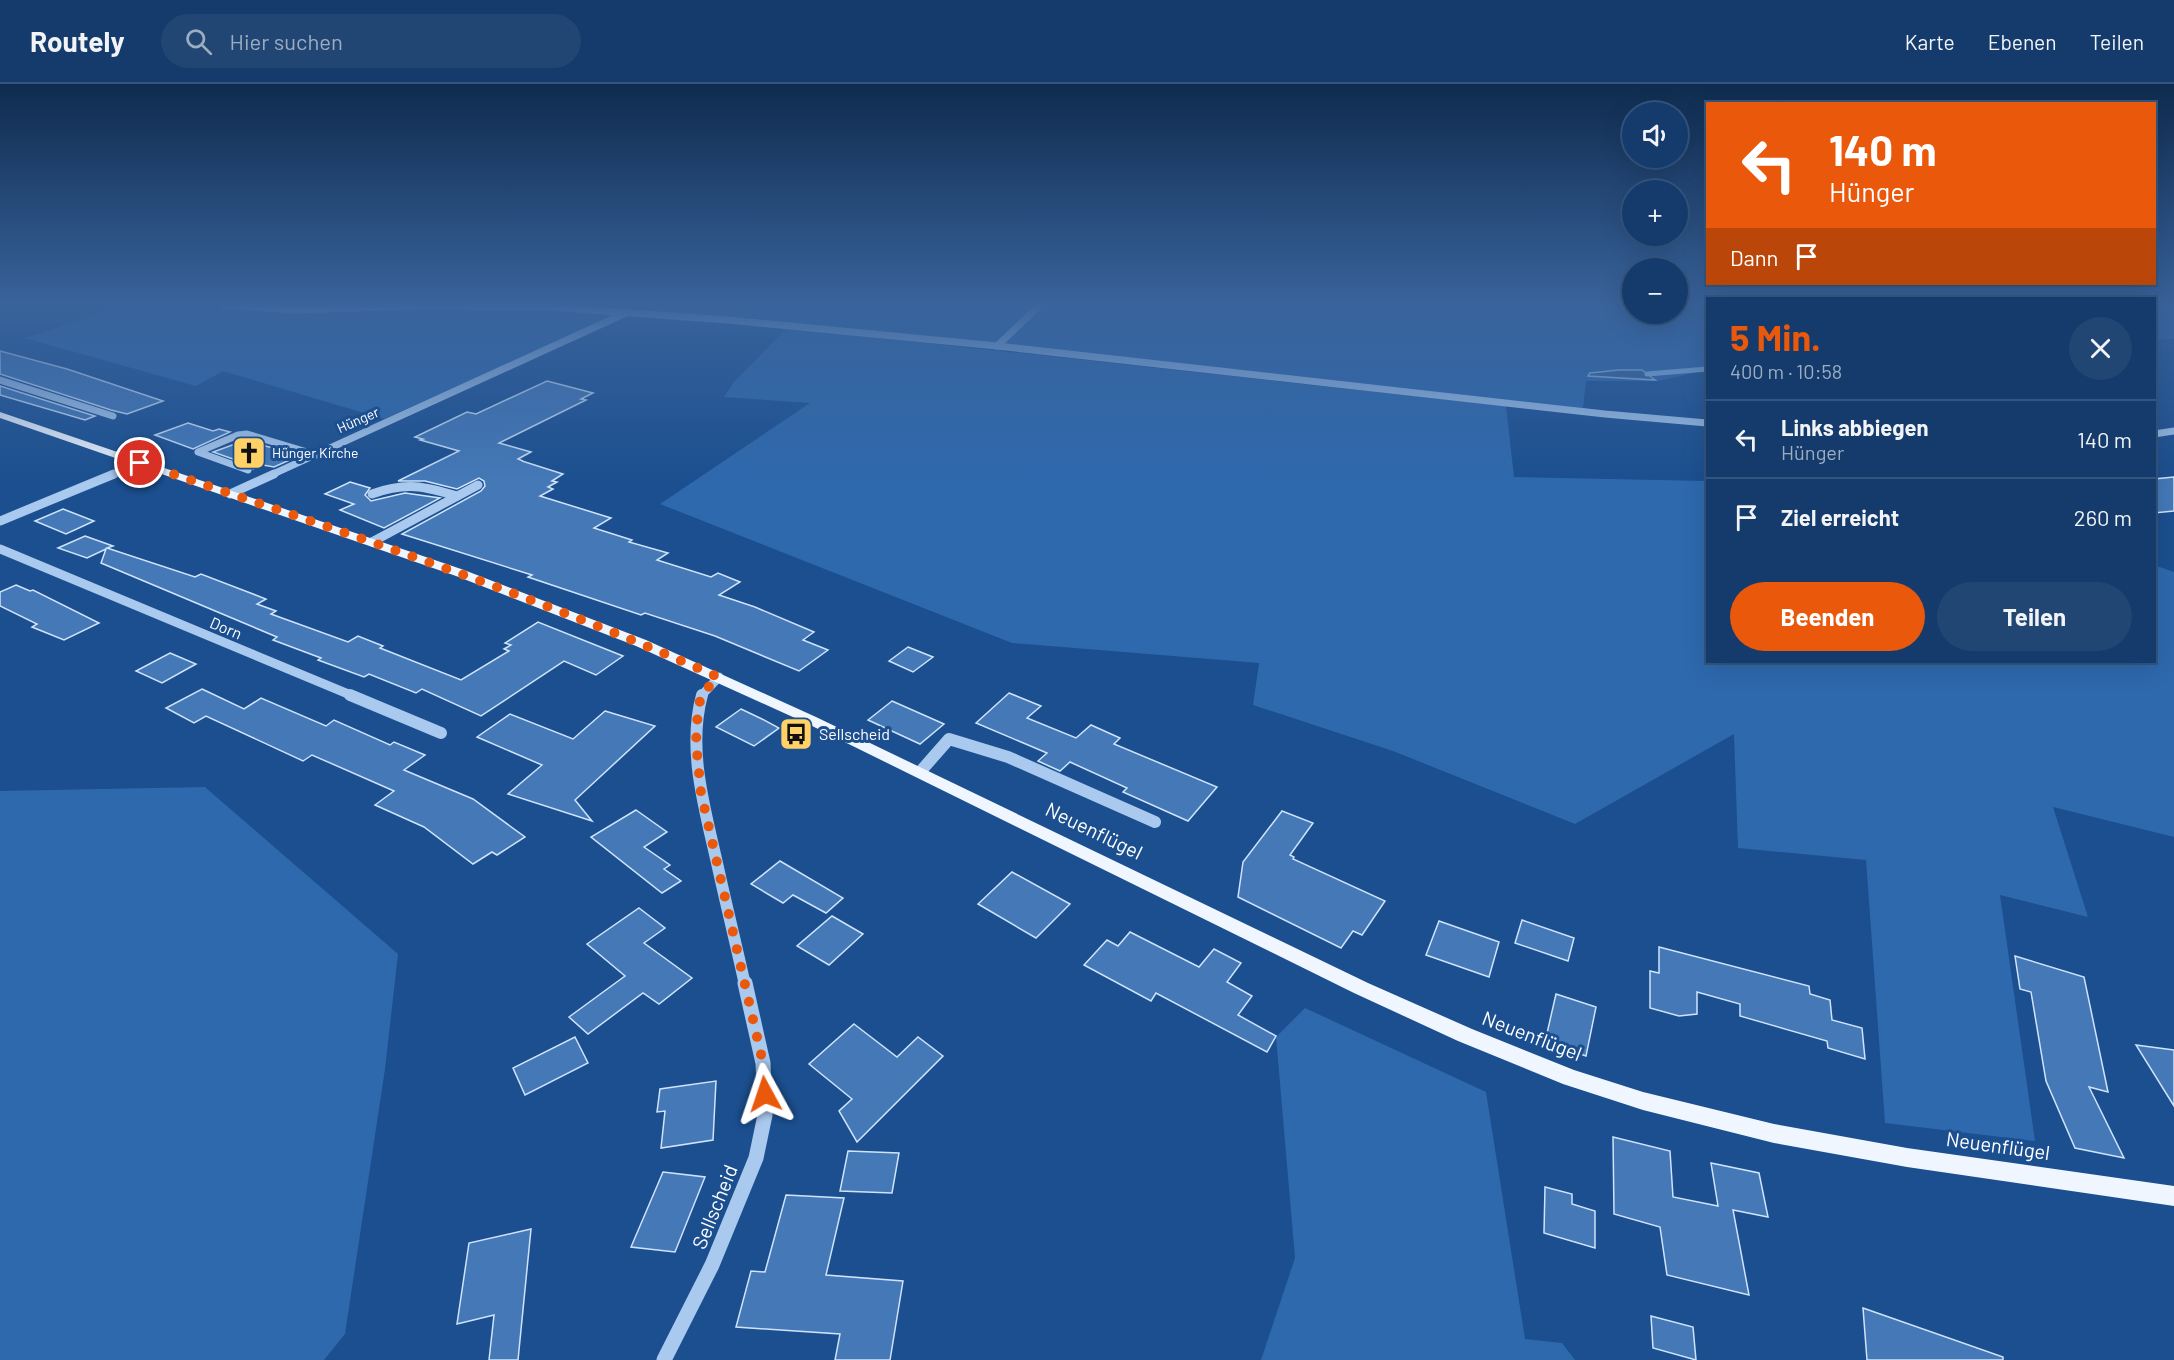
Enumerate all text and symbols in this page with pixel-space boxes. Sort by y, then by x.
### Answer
search box [161,14,581,68]
text: Routely [30,24,125,58]
icon: search [182,25,215,58]
text: Hier suchen [230,28,343,54]
text: Karte [1905,29,1955,54]
text: Ebenen [1988,29,2057,54]
text: Teilen [2090,29,2144,54]
map controls [1622,102,1688,324]
button: sound [1622,102,1688,168]
text: 140 m [1829,124,1937,174]
icon: left [1730,126,1808,204]
text: Hünger [1829,175,1914,207]
button: + [1622,180,1688,246]
icon: arrive [1790,240,1823,273]
text: Dann [1730,244,1778,270]
button: − [1622,258,1688,324]
text: 5 Min. [1730,315,1821,358]
button: close [2069,317,2132,380]
text: 400 m · 10:58 [1730,359,1842,383]
street label: Hünger [334,403,381,436]
text: Links abbiegen [1781,414,1929,440]
icon: left [1730,423,1763,456]
text: 140 m [2077,426,2132,452]
church icon: Hünger Kirche [231,435,267,471]
pin [114,437,165,488]
text: Hünger [1781,440,1844,464]
place label: Hünger Kirche [272,444,358,461]
icon: arrive [123,446,156,479]
icon: arrive [1730,501,1763,534]
text: Ziel erreicht [1781,504,1899,530]
text: 260 m [2074,504,2132,530]
button: Beenden [1730,582,1925,651]
button: Teilen [1937,582,2132,651]
street label: Dorn [207,612,245,643]
bus stop icon: Sellscheid [778,716,814,752]
place label: Sellscheid [819,724,890,743]
street label: Neuenflügel [1042,796,1147,864]
street label: Neuenflügel [1479,1005,1586,1065]
position arrow [733,1062,797,1126]
street label: Neuenflügel [1945,1126,2052,1164]
street label: Sellscheid [686,1161,742,1252]

